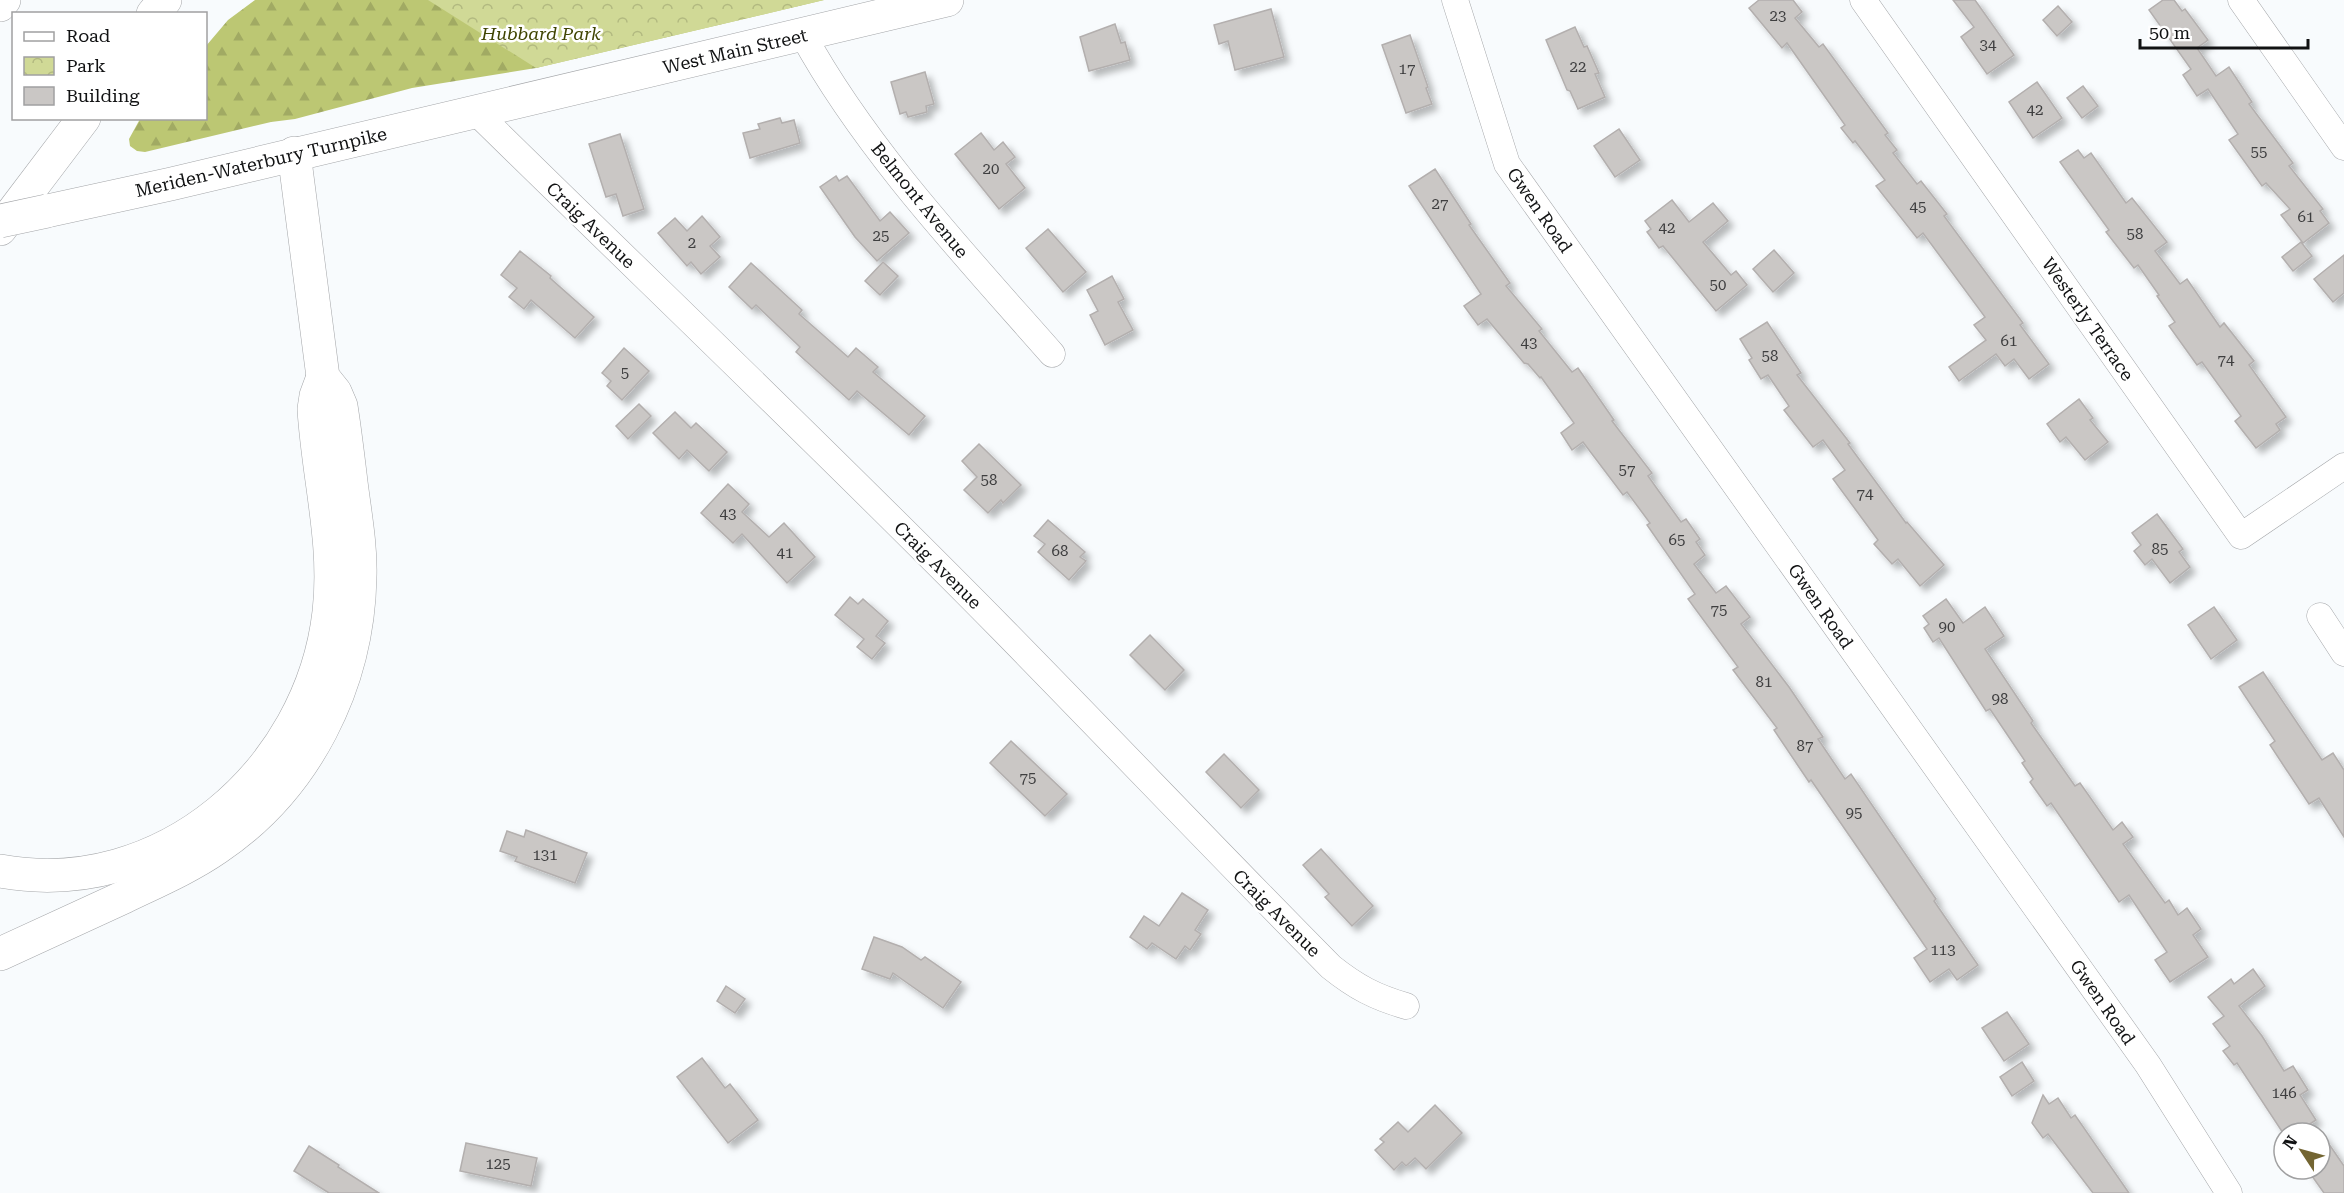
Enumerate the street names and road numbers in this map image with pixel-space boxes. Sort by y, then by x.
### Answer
street label: West Main Street [661,24,809,78]
street label: Meriden-Waterbury Turnpike [133,123,389,201]
street label: Belmont Avenue [867,138,973,262]
street label: Gwen Road [1503,164,1577,257]
street label: Craig Avenue [542,177,640,273]
street label: Westerly Terrace [2038,253,2138,385]
street label: Craig Avenue [890,517,986,613]
street label: Gwen Road [1784,560,1858,653]
street label: Craig Avenue [1229,865,1325,961]
street label: Gwen Road [2066,956,2140,1049]

